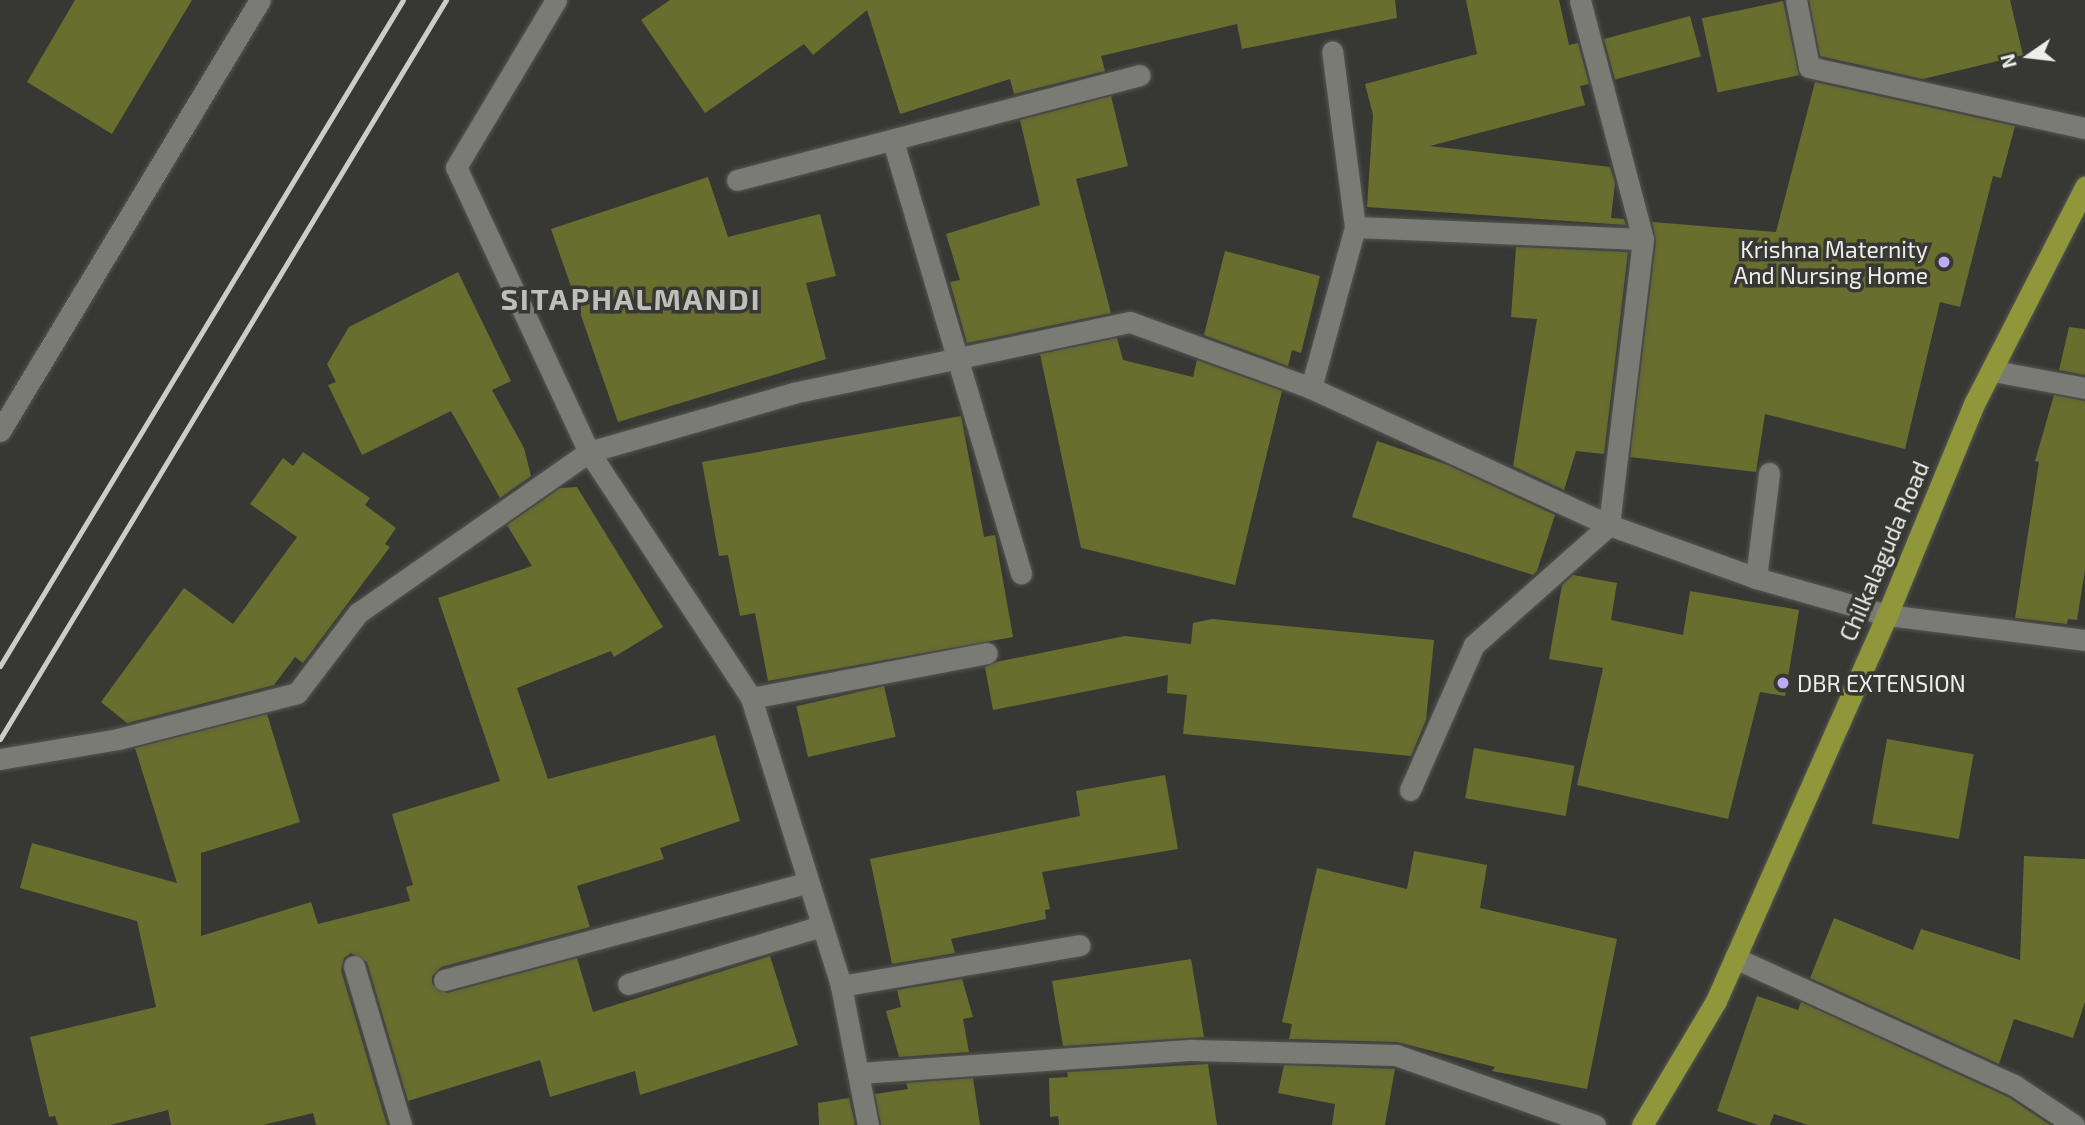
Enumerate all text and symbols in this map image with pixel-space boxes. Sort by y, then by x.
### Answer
north arrow [1994,21,2064,91]
text: N [1995,52,2021,71]
place label: Krishna Maternity And Nursing Home [1734,235,1928,289]
marker: Krishna Maternity And Nursing Home [1934,252,1954,272]
district label: SITAPHALMANDI [502,280,760,316]
street label: Chilkalaguda Road [1834,457,1934,645]
place label: DBR EXTENSION [1797,669,1966,697]
marker: DBR EXTENSION [1775,675,1791,691]

